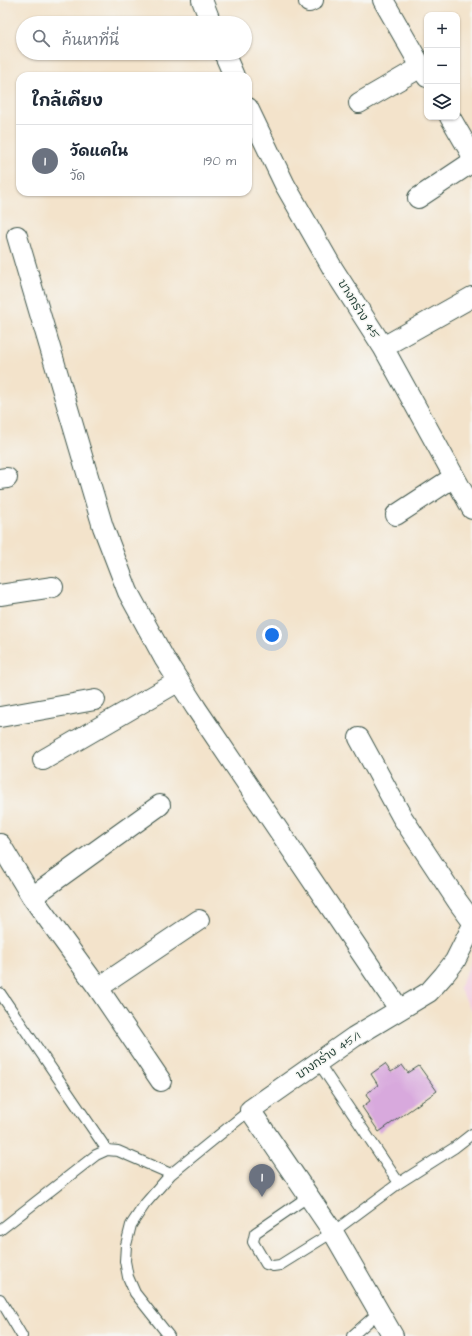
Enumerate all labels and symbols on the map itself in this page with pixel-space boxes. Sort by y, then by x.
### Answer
street label: บางกร่าง 45 [334,276,384,343]
your location [262,625,282,645]
street label: บางกร่าง 45/1 [293,1027,364,1083]
pin: 1 [249,1164,275,1197]

